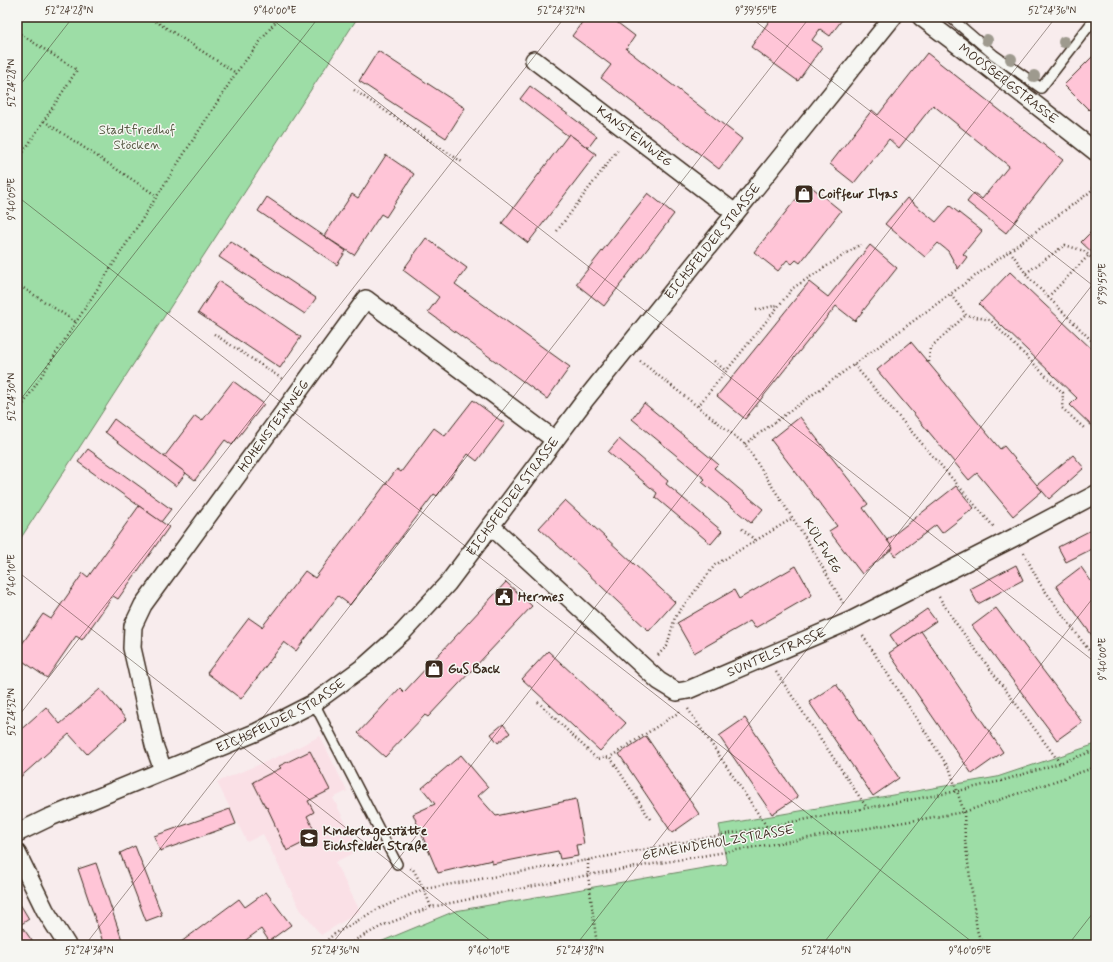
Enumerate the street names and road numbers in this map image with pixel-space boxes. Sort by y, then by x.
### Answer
street label: MOOSBERGSTRASSE [955,40,1062,128]
street label: KANSTEINWEG [593,102,676,171]
street label: EICHSFELDER STRASSE [661,180,764,303]
street label: HOHENSTEINWEG [234,376,313,475]
street label: EICHSFELDER STRASSE [463,434,563,559]
street label: KÜLFWEG [799,515,845,577]
street label: SÜNTELSTRASSE [724,624,828,681]
street label: EICHSFELDER STRASSE [213,674,349,756]
street label: GEMEINDEHOLZSTRASSE [641,821,795,865]

